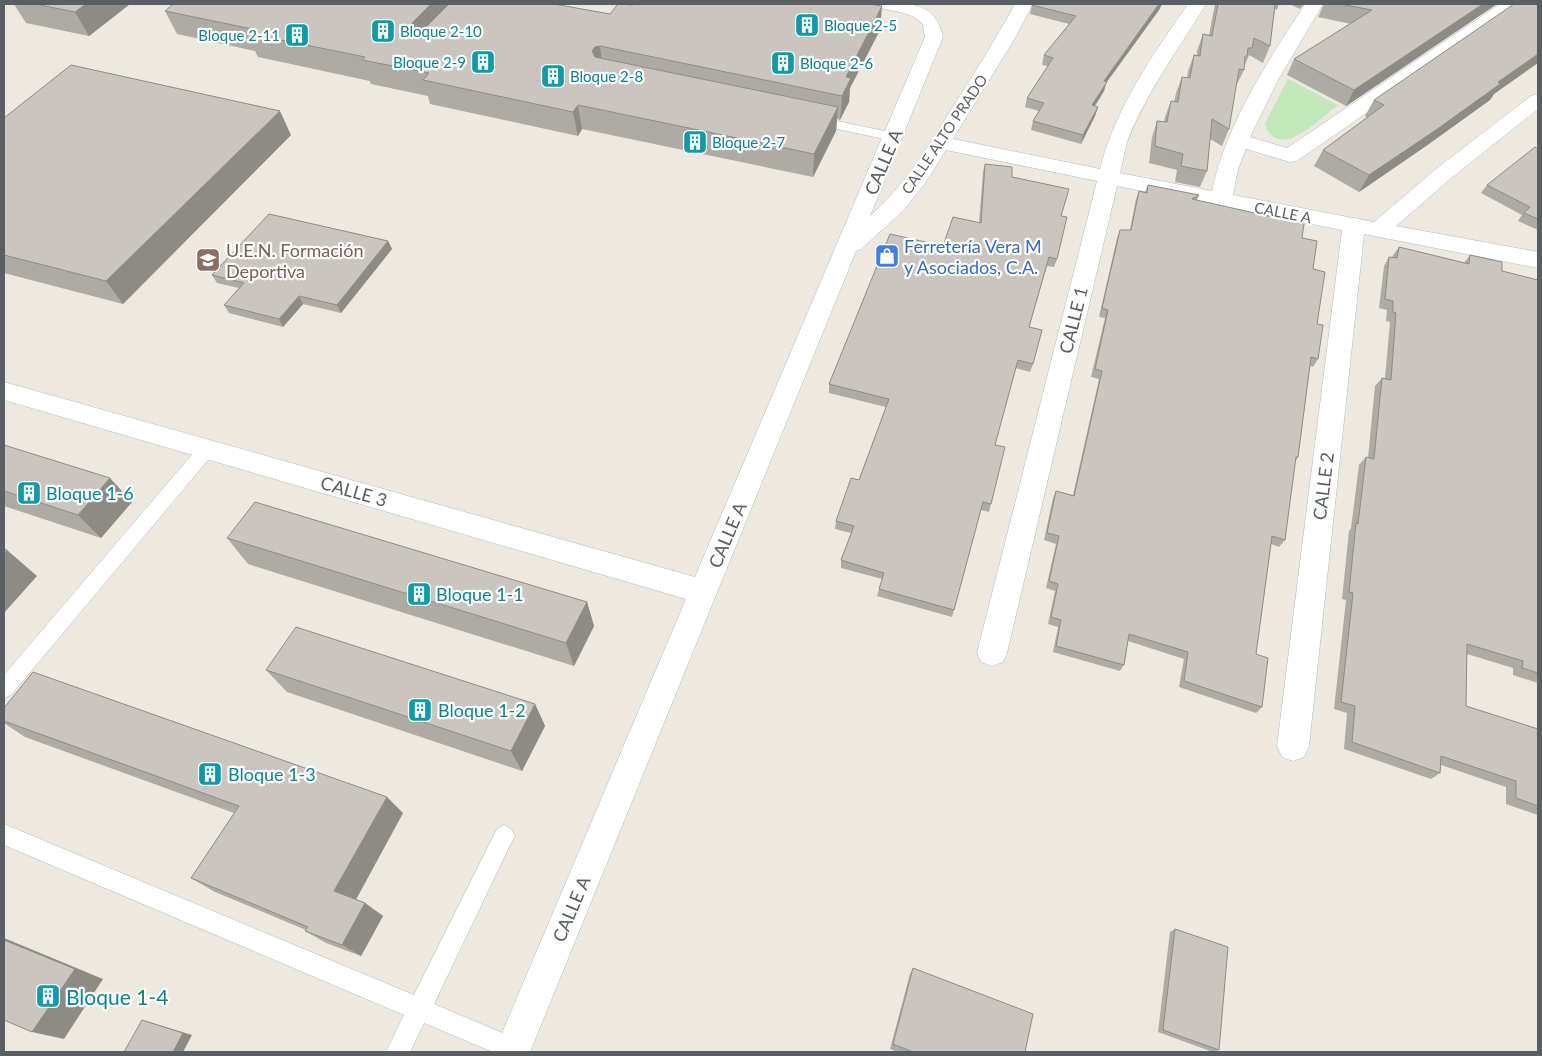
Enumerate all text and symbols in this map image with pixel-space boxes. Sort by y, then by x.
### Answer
building icon: Bloque 2-5 [794,12,820,38]
place label: Bloque 2-5 [824,16,897,34]
building icon: Bloque 2-10 [370,18,396,44]
building icon: Bloque 2-11 [284,22,310,48]
place label: Bloque 2-10 [400,22,482,40]
place label: Bloque 2-11 [198,26,280,44]
building icon: Bloque 2-9 [470,49,496,75]
building icon: Bloque 2-6 [770,50,796,76]
place label: Bloque 2-9 [393,53,466,71]
place label: Bloque 2-6 [800,54,873,72]
building icon: Bloque 2-8 [540,63,566,89]
place label: Bloque 2-8 [570,67,643,85]
street label: CALLE ALTO PRADO [897,71,991,197]
street label: CALLE A [859,125,907,198]
building icon: Bloque 2-7 [682,129,708,155]
place label: Bloque 2-7 [712,133,785,151]
street label: CALLE A [1253,198,1314,227]
place label: Ferretería Vera M y Asociados, C.A. [904,235,1042,278]
place label: U.E.N. Formación Deportiva [226,239,363,282]
shop icon: Ferretería Vera M y Asociados, C.A. [874,243,900,269]
school or university icon: U.E.N. Formación Deportiva [195,247,221,273]
street label: CALLE 1 [1054,284,1092,356]
street label: CALLE 2 [1308,451,1338,521]
street label: CALLE 3 [318,471,390,511]
building icon: Bloque 1-6 [16,480,42,506]
place label: Bloque 1-6 [46,482,134,504]
street label: CALLE A [703,498,751,571]
building icon: Bloque 1-1 [406,581,432,607]
place label: Bloque 1-1 [436,583,524,605]
building icon: Bloque 1-2 [407,697,433,723]
place label: Bloque 1-2 [438,699,526,721]
building icon: Bloque 1-3 [197,761,223,787]
place label: Bloque 1-3 [228,763,316,785]
street label: CALLE A [547,872,595,945]
building icon: Bloque 1-4 [35,983,61,1009]
place label: Bloque 1-4 [66,984,168,1009]

